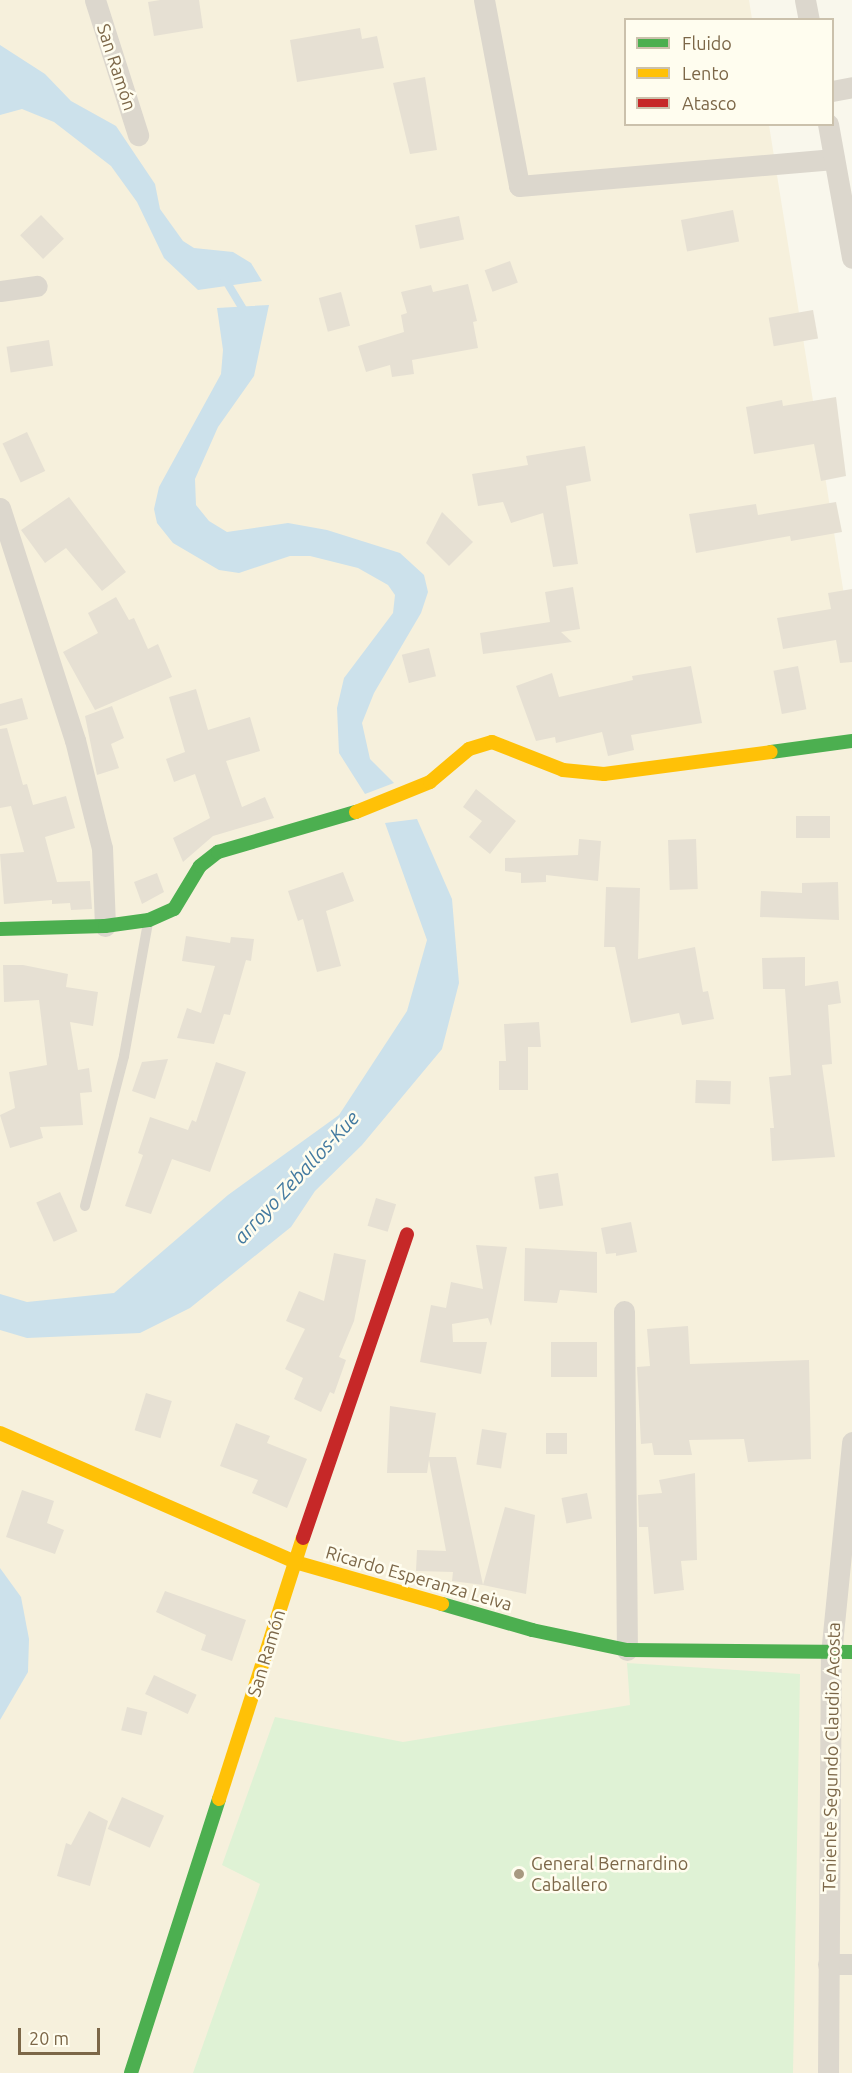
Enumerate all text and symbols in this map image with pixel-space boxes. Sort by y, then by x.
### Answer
legend [624,18,834,126]
street label: San Ramón [93,21,141,113]
text: Fluido [682,33,732,53]
text: Lento [682,63,729,83]
text: Atasco [682,93,737,113]
water label: arroyo Zeballos-Kue [228,1106,364,1248]
street label: Ricardo Esperanza Leiva [323,1541,515,1615]
street label: San Ramón [243,1607,289,1699]
street label: Teniente Segundo Claudio Acosta [818,1622,844,1892]
place label: General Bernardino Caballero [531,1853,688,1896]
marker: General Bernardino Caballero [512,1867,526,1881]
scale bar [21,2016,104,2054]
text: 20 m [29,2028,69,2048]

